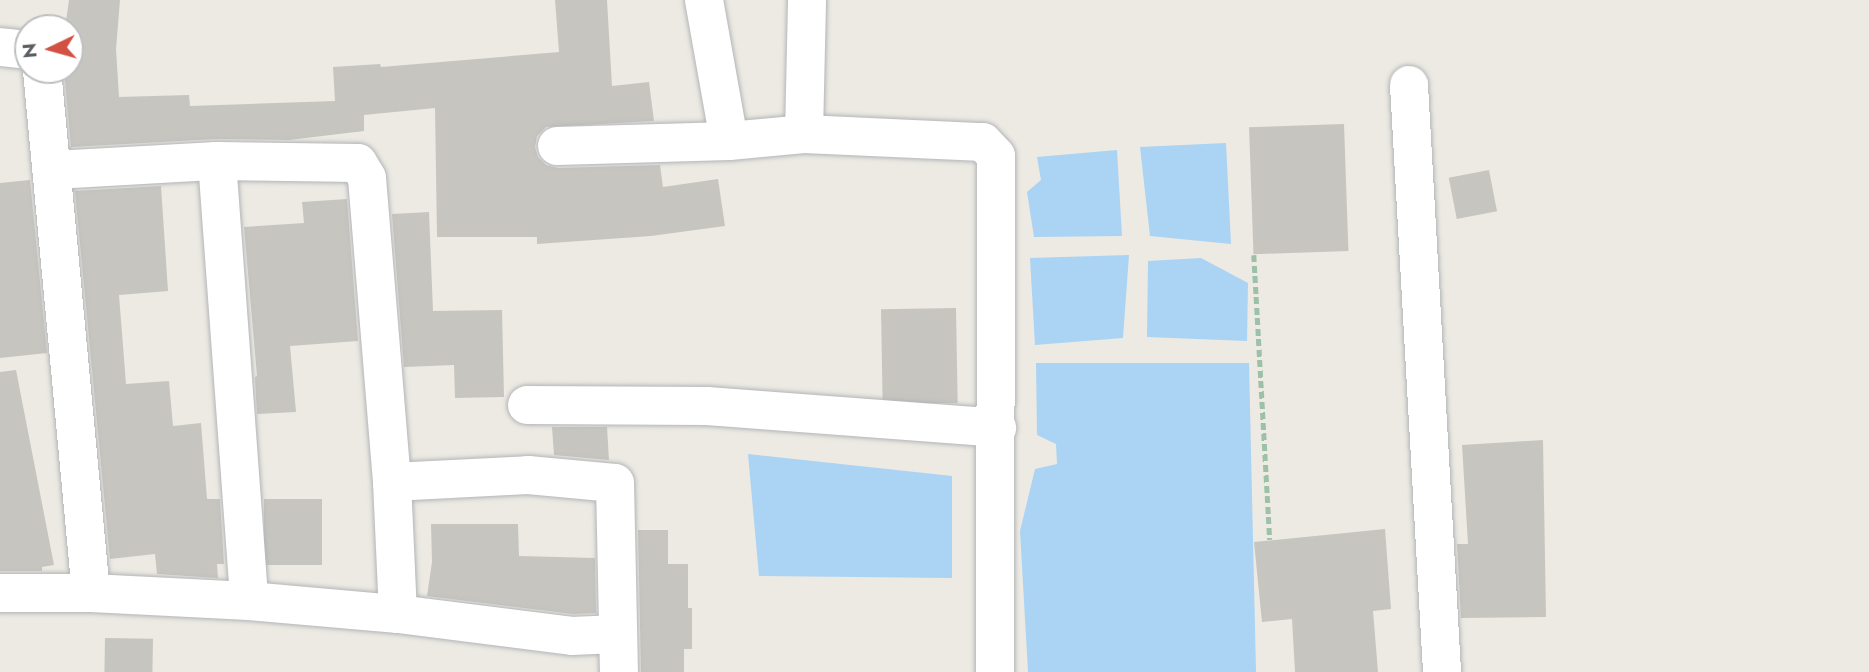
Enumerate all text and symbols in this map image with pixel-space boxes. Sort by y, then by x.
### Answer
north arrow [14,14,84,84]
text: N [15,42,44,59]

